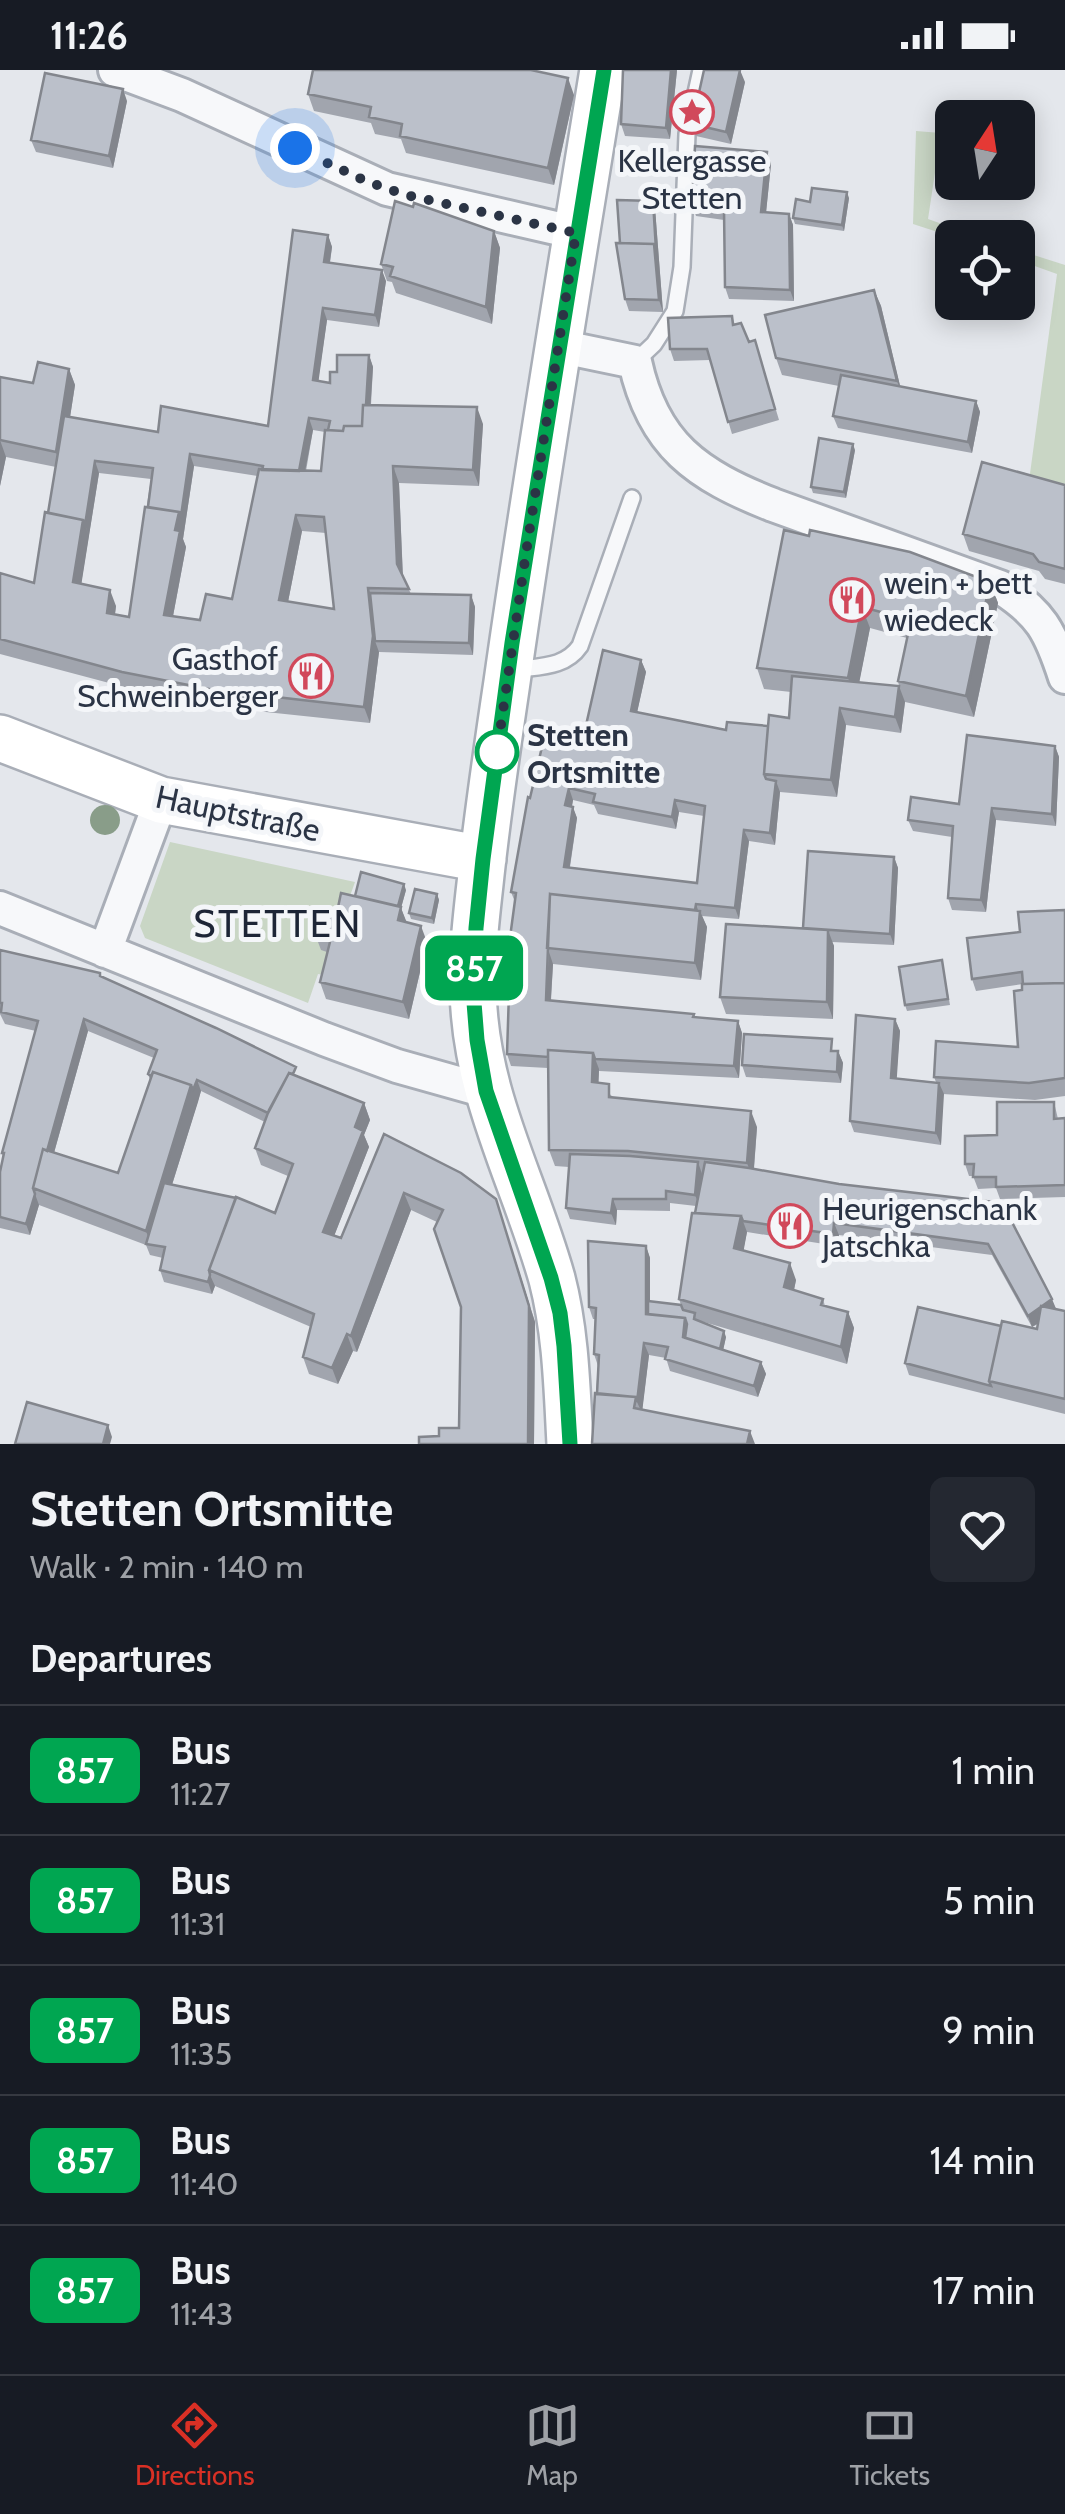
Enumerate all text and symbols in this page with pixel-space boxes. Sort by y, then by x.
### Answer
text: 11:26 [50,12,128,59]
place icon: Kellergasse Stetten [669,89,715,135]
north arrow [935,100,1035,200]
map controls [935,100,1035,320]
your location [270,123,320,173]
place label: Kellergasse Stetten [618,141,766,217]
button: locate [935,220,1035,320]
place label: wein + bett wiedeck [884,563,1033,639]
restaurant icon: wein + bett wiedeck [829,577,875,623]
place label: Gasthof Schweinberger [77,639,279,715]
restaurant icon: Gasthof Schweinberger [288,653,334,699]
place label: Stetten Ortsmitte [527,715,660,791]
marker: Stetten Ortsmitte [476,731,518,773]
street label: Hauptstraße [152,777,324,849]
district label: STETTEN [193,900,363,947]
line badge: 857 [416,936,532,1000]
text: 857 [445,947,503,990]
place label: Heurigenschank Jatschka [821,1189,1038,1265]
restaurant icon: Heurigenschank Jatschka [767,1203,813,1249]
button: heart [930,1477,1035,1582]
text: Stetten Ortsmitte [30,1480,393,1538]
text: Walk · 2 min · 140 m [30,1547,304,1586]
text: Departures [30,1635,212,1682]
text: Bus [170,1727,231,1774]
text: 1 min [951,1747,1035,1794]
text: 857 [56,1749,114,1792]
text: 11:27 [170,1774,230,1813]
text: Bus [170,1857,231,1904]
text: 5 min [943,1877,1035,1924]
text: 857 [56,1879,114,1922]
text: 11:31 [170,1904,225,1943]
text: Bus [170,1987,231,2034]
text: 9 min [942,2007,1035,2054]
text: 857 [56,2009,114,2052]
text: 11:35 [170,2034,232,2073]
text: Bus [170,2117,231,2164]
text: 14 min [929,2137,1035,2184]
text: 857 [56,2139,114,2182]
text: 11:40 [170,2164,238,2203]
text: Bus [170,2247,231,2294]
text: 17 min [932,2267,1035,2314]
text: 857 [56,2269,114,2312]
text: 11:43 [170,2294,233,2333]
tab: Directions [135,2398,255,2492]
tab: Map [525,2398,580,2492]
tab: Tickets [849,2398,930,2492]

